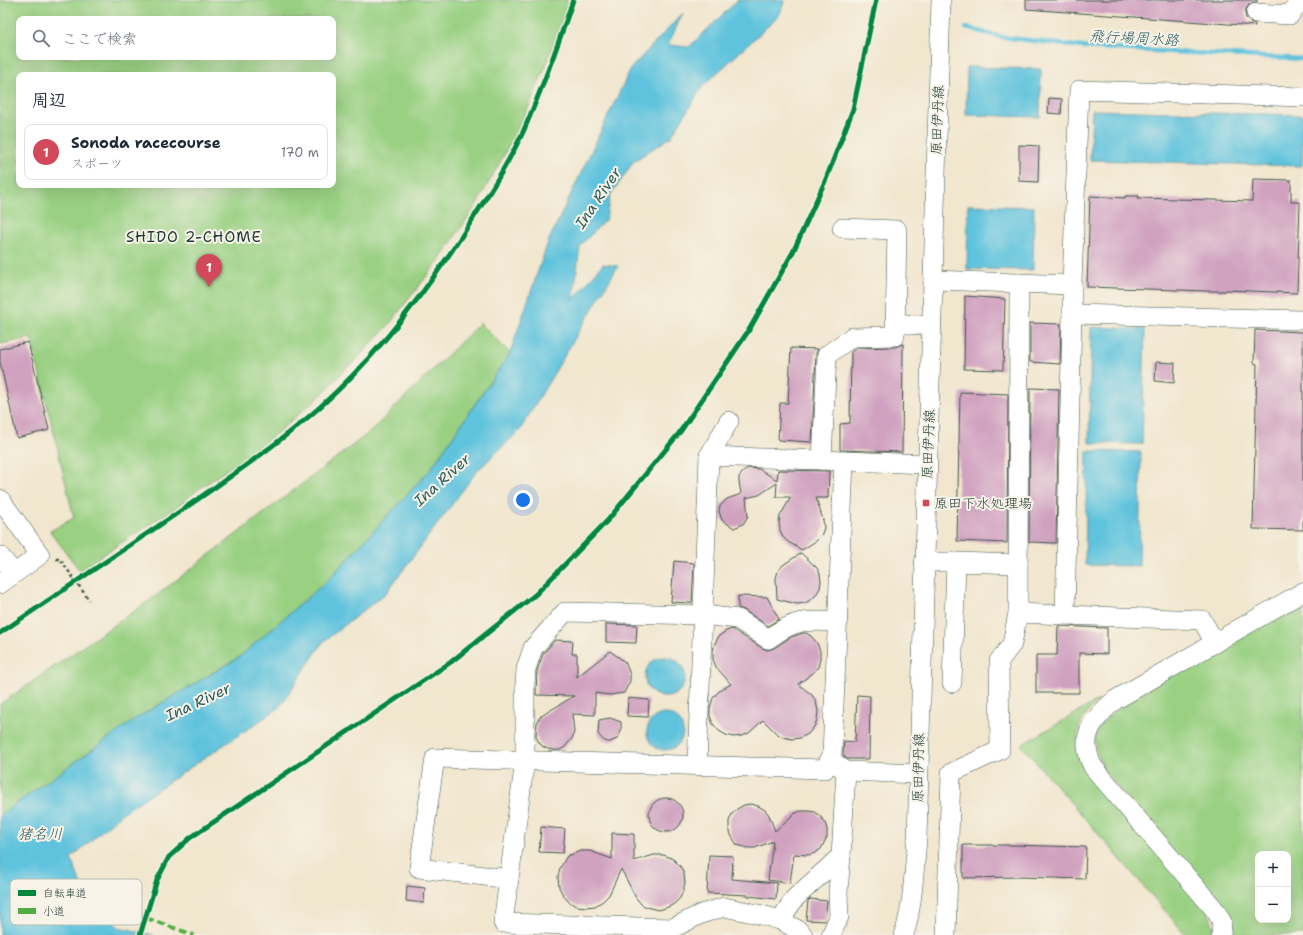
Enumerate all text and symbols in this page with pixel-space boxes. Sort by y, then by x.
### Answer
search box [16,16,336,60]
water label: 飛行場周水路 [1089,26,1180,50]
icon: search [30,27,52,49]
text: ここで検索 [62,29,137,49]
street label: 原田伊丹線 [927,85,947,155]
text: 周辺 [32,89,66,111]
text: Sonoda racecourse [71,133,221,153]
text: 1 [43,144,49,161]
text: 170 m [281,144,319,161]
text: スポーツ [71,155,123,172]
water label: Ina River [570,163,626,233]
district label: SHIDO 2-CHOME [126,227,262,247]
pin: 1 [196,254,222,287]
street label: 原田伊丹線 [918,409,938,479]
water label: Ina River [409,449,475,511]
your location [513,490,533,510]
place label: 原田下水処理場 [934,494,1032,512]
marker: 原田下水処理場 [921,498,931,508]
water label: Ina River [161,678,235,726]
street label: 原田伊丹線 [908,733,928,803]
water label: 猪名川 [17,824,63,844]
map controls [1255,851,1291,923]
button: + [1255,851,1291,887]
legend [10,879,142,925]
text: 自転車道 [43,886,87,901]
button: − [1255,887,1291,923]
text: 小道 [43,904,65,919]

